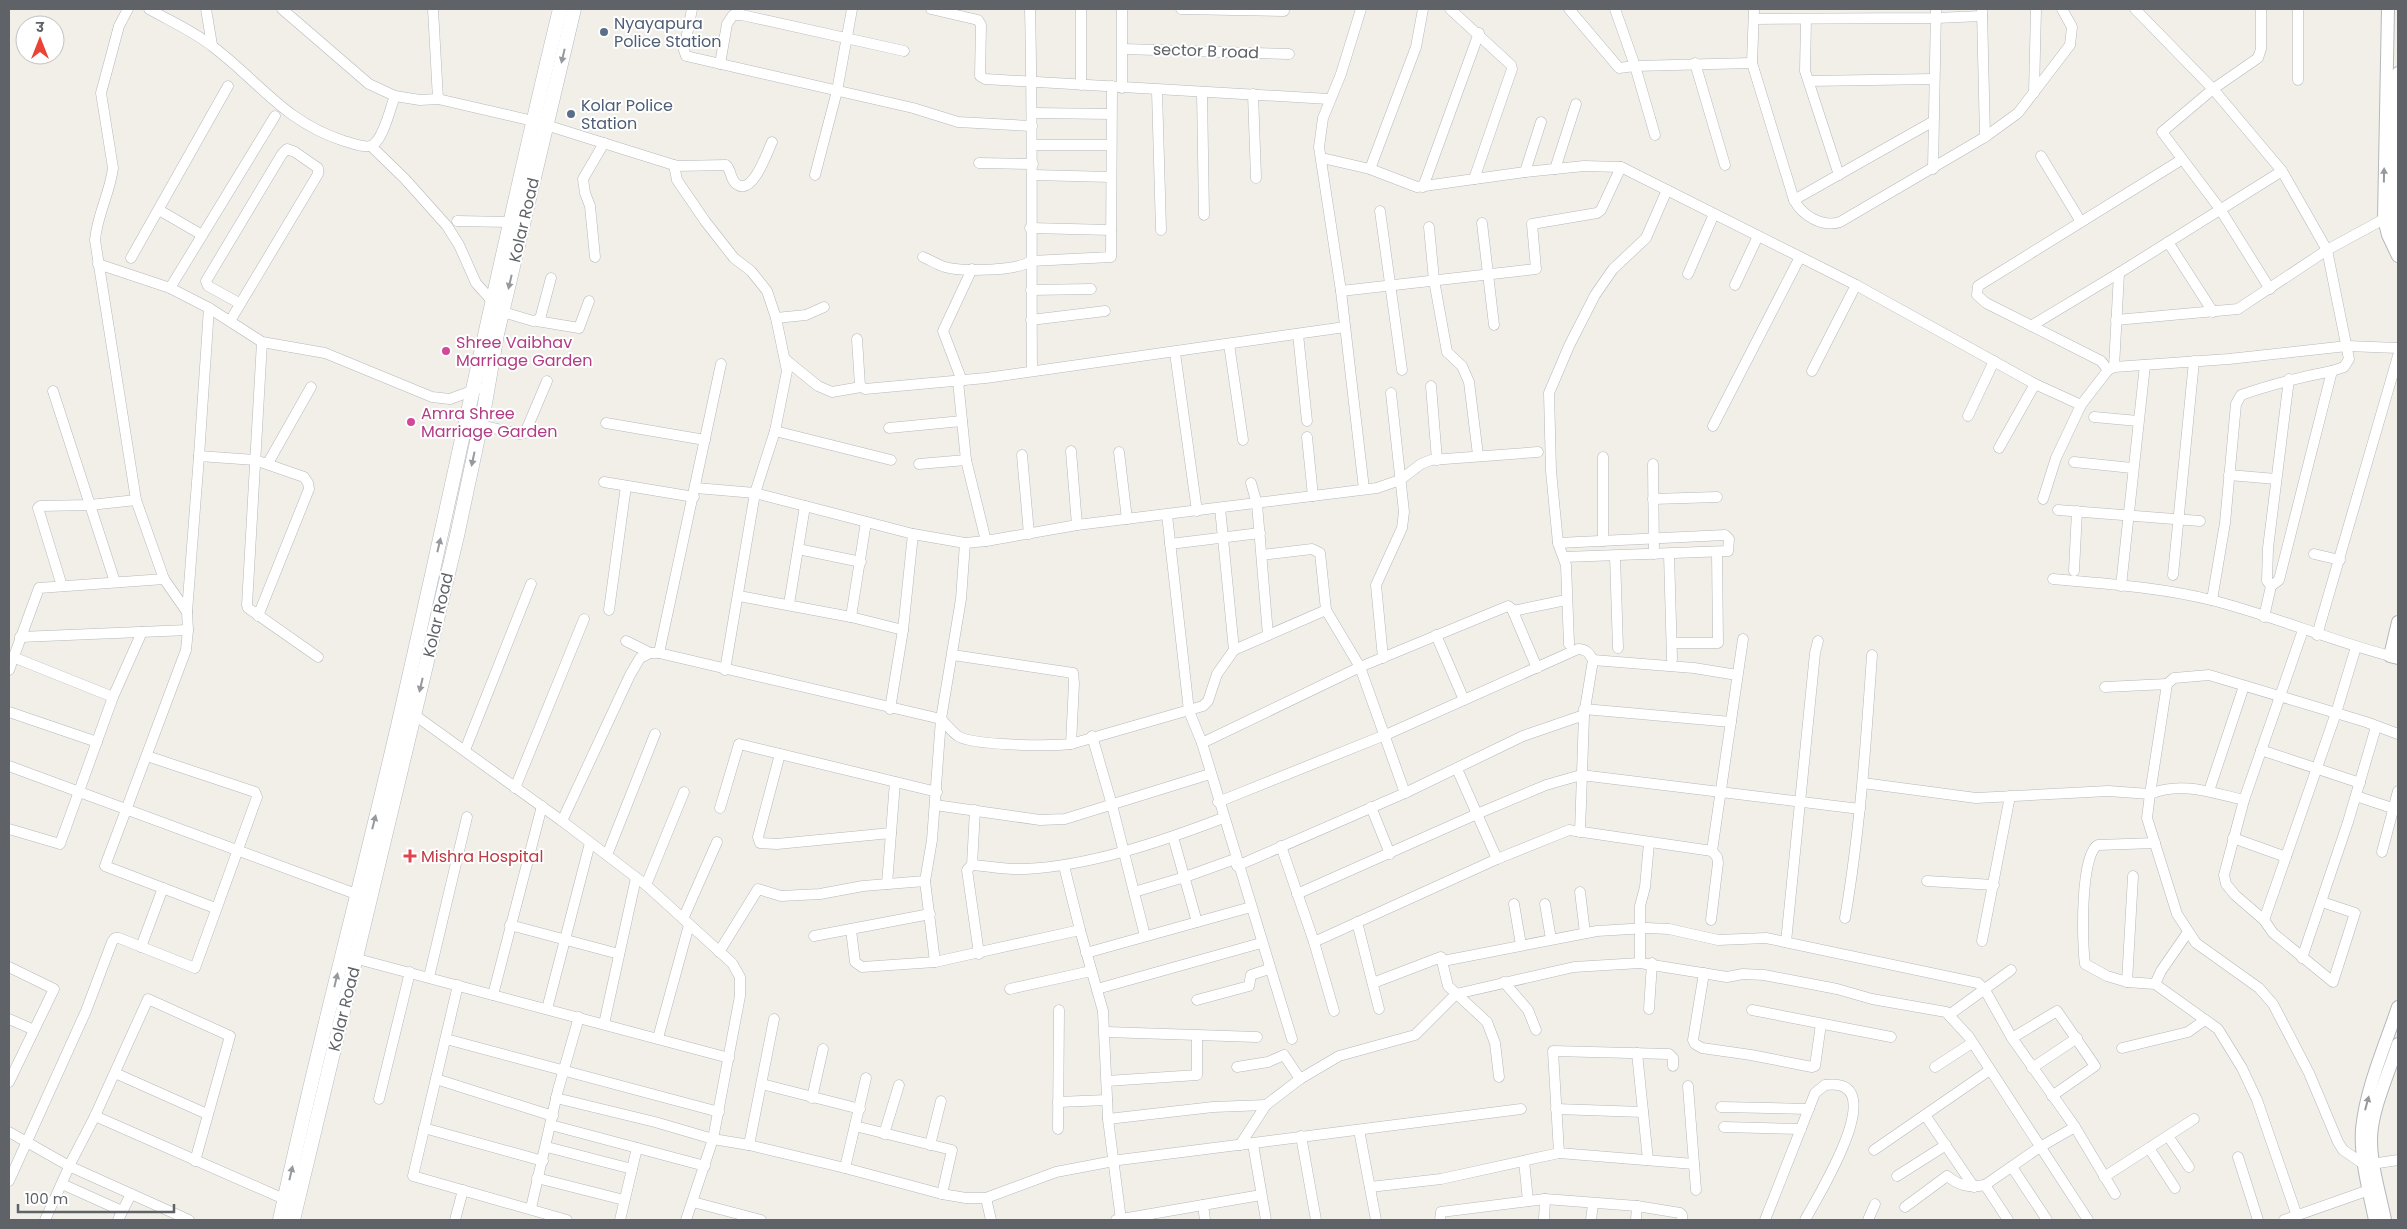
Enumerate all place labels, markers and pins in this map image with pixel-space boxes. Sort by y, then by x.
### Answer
place label: Nyayapura Police Station [614,12,722,53]
marker: Nyayapura Police Station [598,26,610,38]
place label: Kolar Police Station [581,94,673,135]
marker: Kolar Police Station [565,108,577,120]
place label: Shree Vaibhav Marriage Garden [456,331,593,372]
marker: Shree Vaibhav Marriage Garden [440,345,452,357]
place label: Amra Shree Marriage Garden [421,402,558,443]
marker: Amra Shree Marriage Garden [405,416,417,428]
place label: Mishra Hospital [421,845,543,868]
marker: Mishra Hospital [403,849,417,863]

